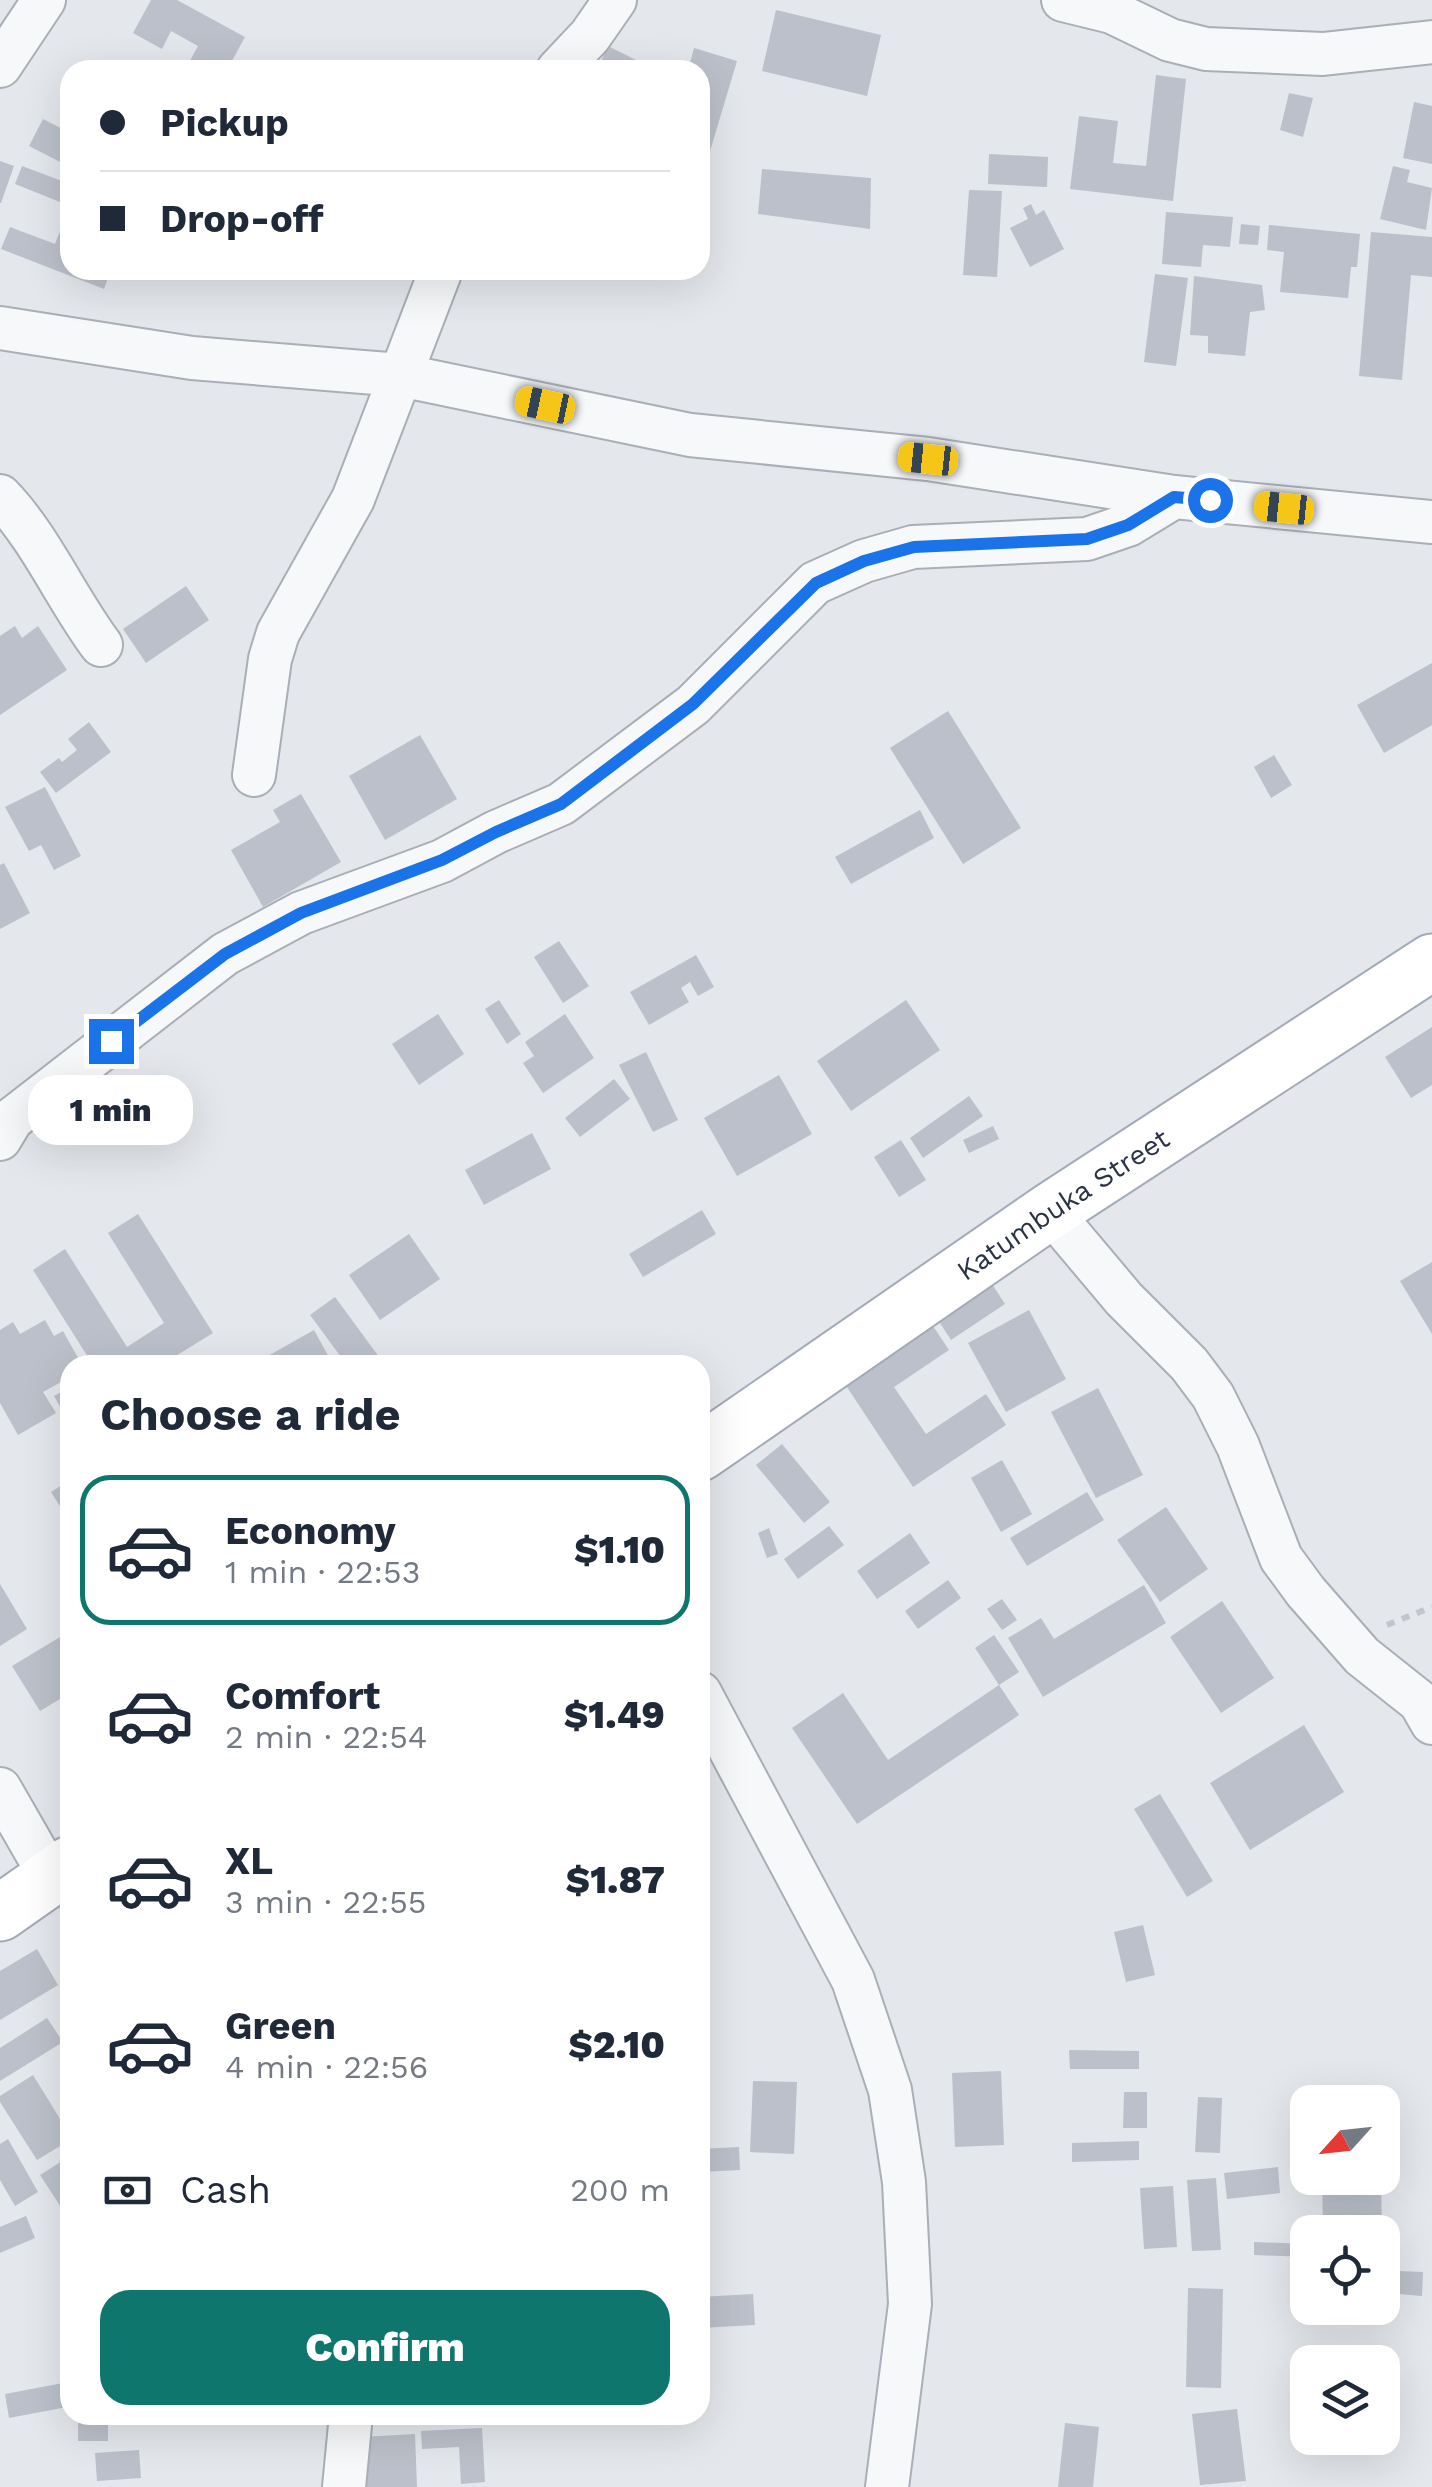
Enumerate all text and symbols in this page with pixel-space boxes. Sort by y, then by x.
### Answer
text: Pickup [160,101,289,145]
text: Drop-off [160,197,324,241]
car [513,384,577,426]
car [897,441,959,477]
route start [1188,478,1233,523]
car [1253,490,1315,526]
route end [89,1019,134,1064]
callout: 1 min [28,1076,194,1146]
text: 1 min [69,1091,152,1129]
street label: Katumbuka Street [951,1122,1176,1287]
text: Choose a ride [100,1388,400,1441]
icon: car [105,1505,195,1595]
text: Economy [225,1509,396,1553]
text: $1.10 [574,1528,665,1572]
text: 1 min · 22:53 [225,1553,420,1591]
icon: car [105,1670,195,1760]
text: Comfort [225,1674,380,1718]
text: $1.49 [564,1693,665,1737]
text: 2 min · 22:54 [225,1718,427,1756]
icon: car [105,1835,195,1925]
text: XL [225,1839,273,1883]
text: $1.87 [566,1858,665,1902]
text: 3 min · 22:55 [225,1883,426,1921]
icon: car [105,2000,195,2090]
text: Green [225,2004,336,2048]
text: $2.10 [568,2023,665,2067]
text: 4 min · 22:56 [225,2048,428,2086]
north arrow [1290,2085,1400,2195]
map controls [1290,2085,1400,2455]
icon: cash [100,2163,155,2218]
text: Cash [180,2168,271,2212]
text: 200 m [570,2171,670,2209]
button: locate [1290,2215,1400,2325]
button: Confirm [100,2290,670,2405]
button: layers [1290,2345,1400,2455]

